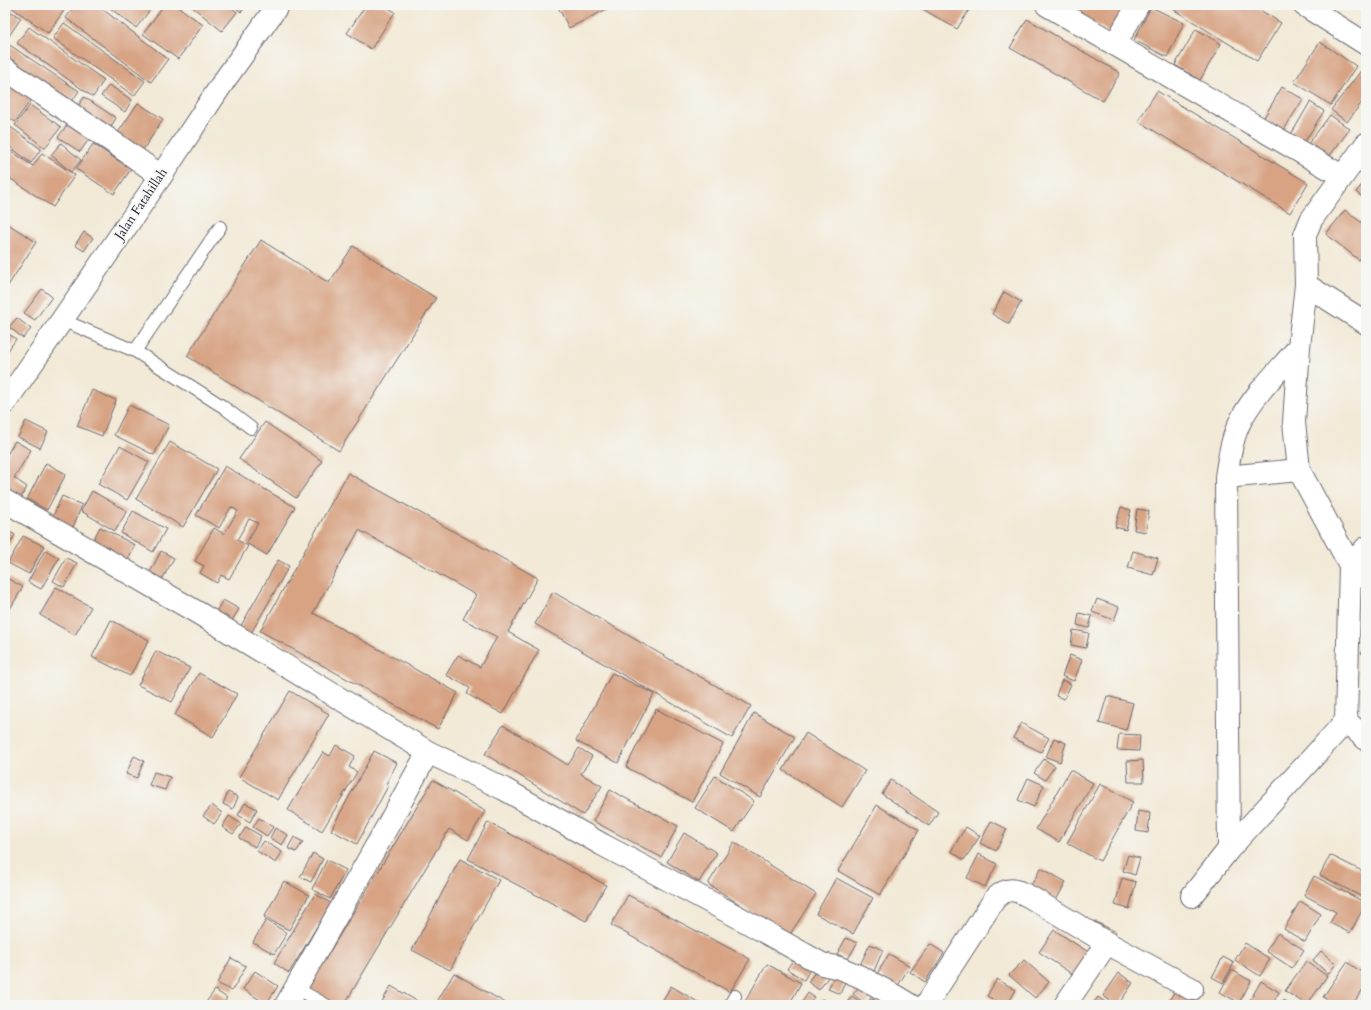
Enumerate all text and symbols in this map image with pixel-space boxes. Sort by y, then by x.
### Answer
street label: Jalan Fatahillah [109,165,172,245]

